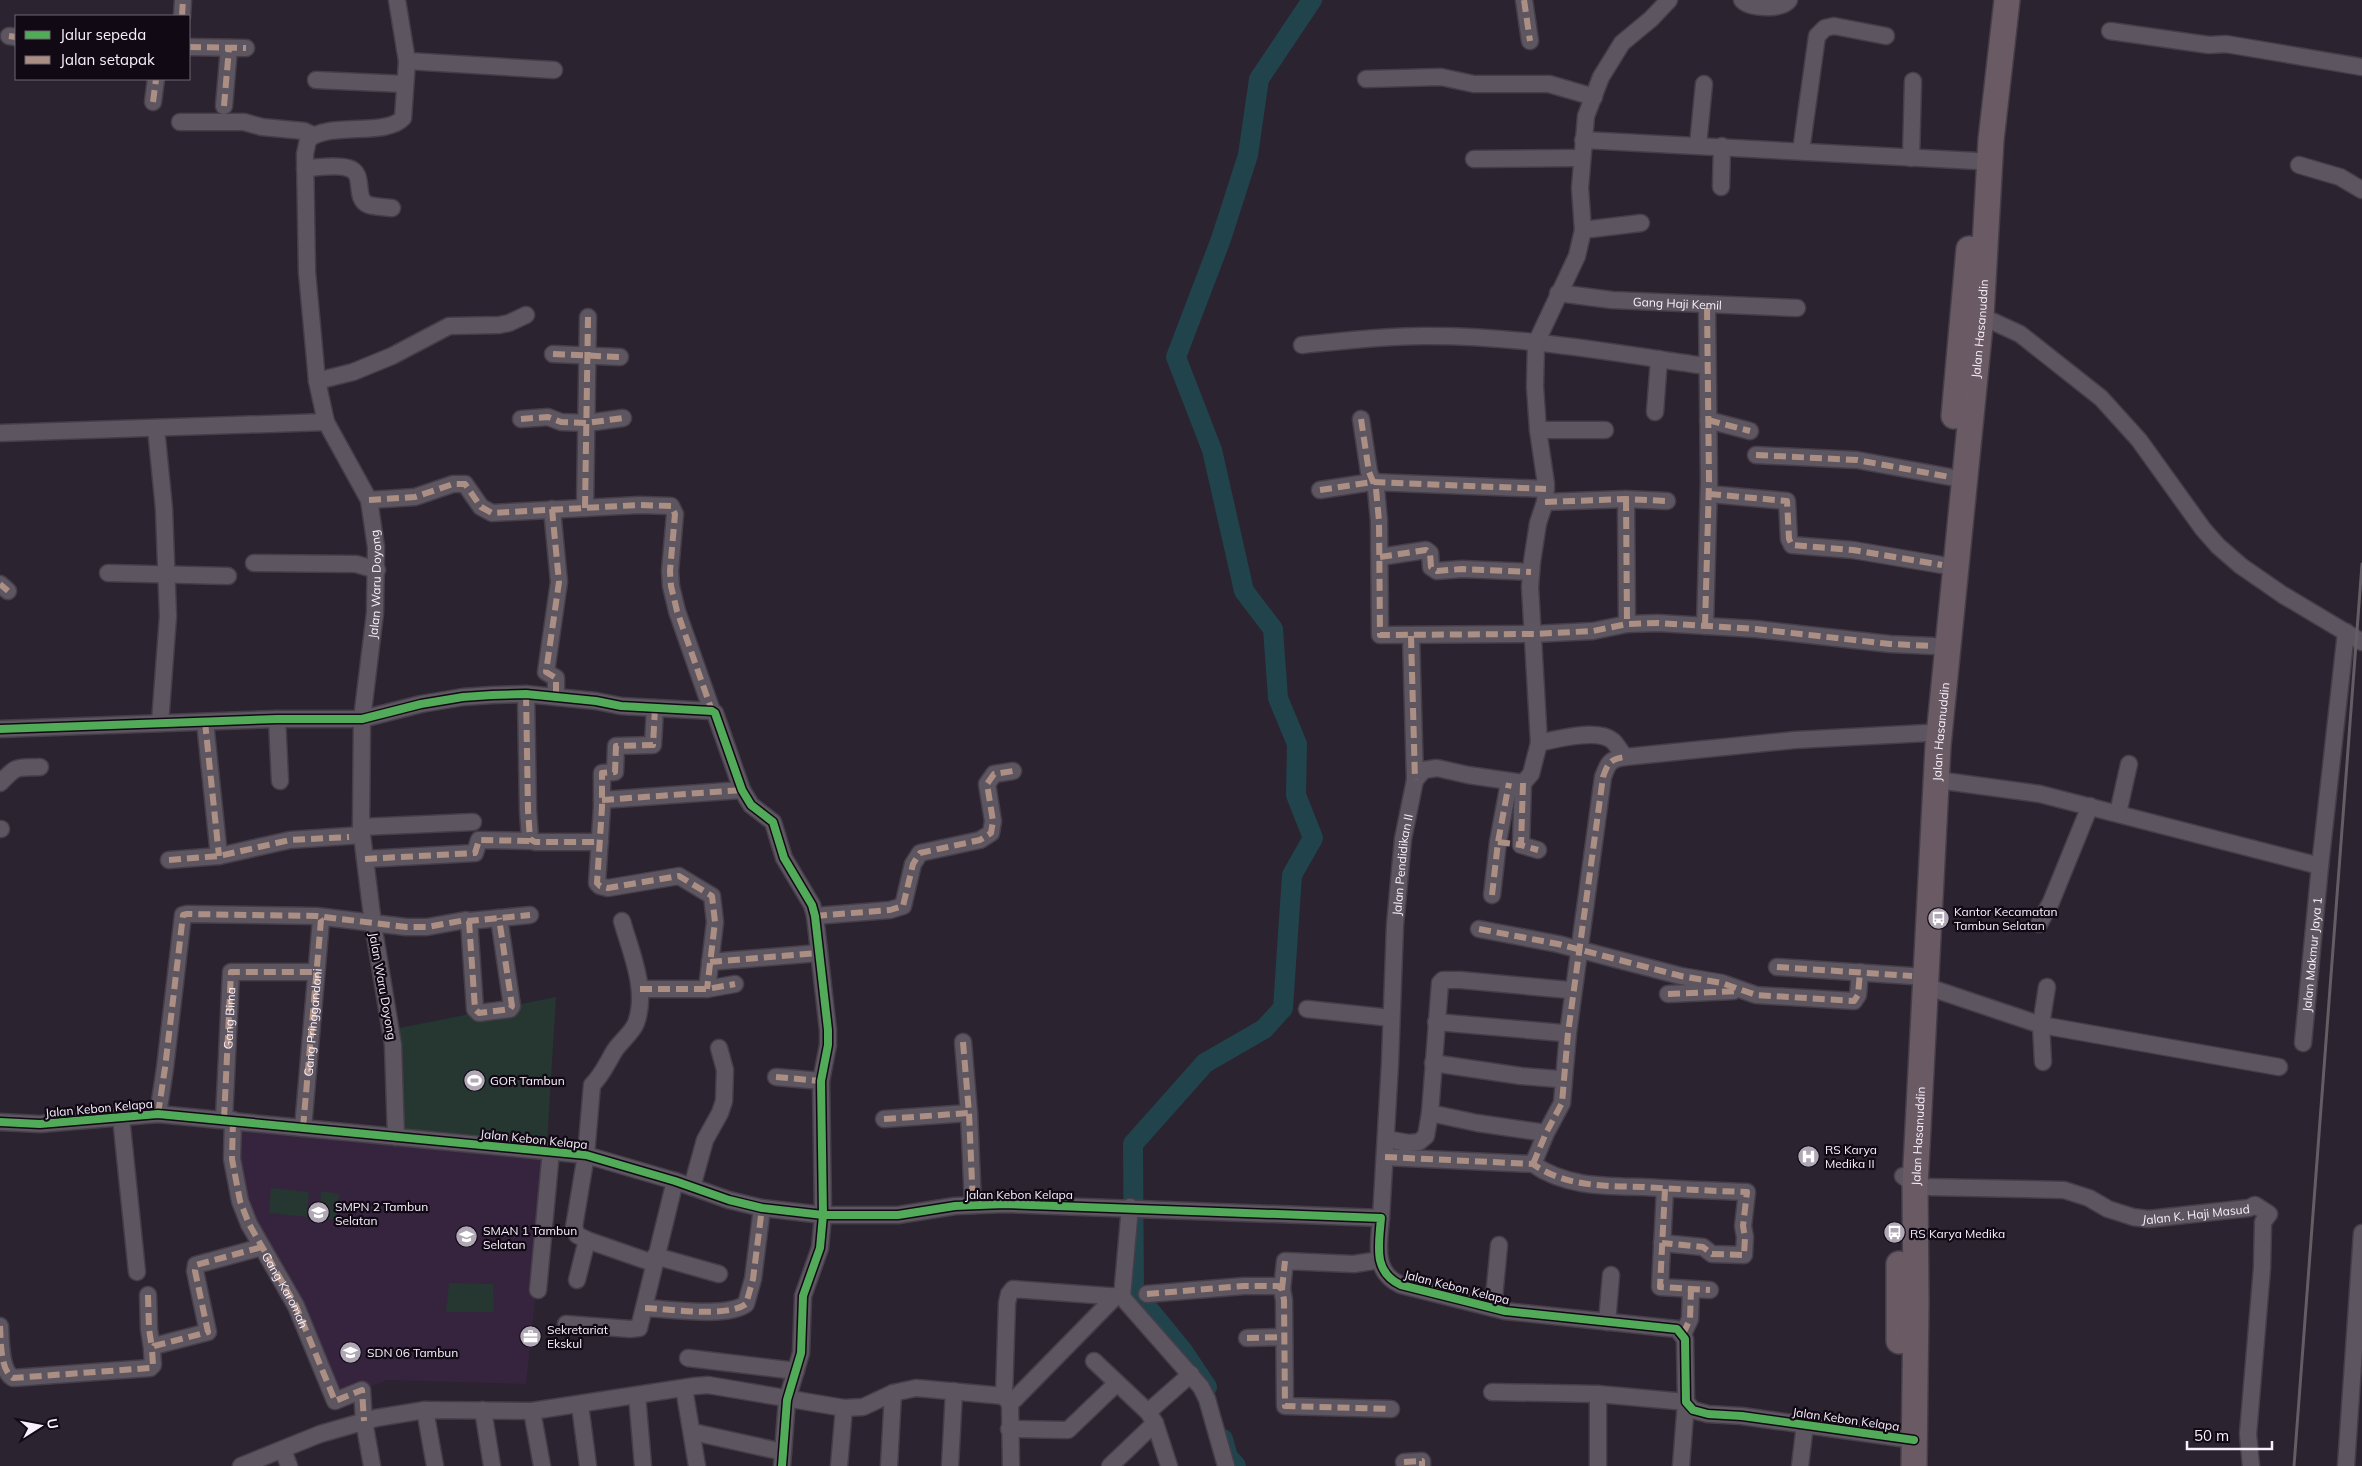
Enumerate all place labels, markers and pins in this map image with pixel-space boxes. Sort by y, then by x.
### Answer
place label: Kantor Kecamatan Tambun Selatan [1954,904,2058,933]
bus stop icon: Kantor Kecamatan Tambun Selatan [1926,906,1950,930]
sports icon: GOR Tambun [462,1068,486,1092]
place label: GOR Tambun [490,1073,565,1088]
place label: RS Karya Medika II [1825,1142,1877,1171]
hospital icon: RS Karya Medika II [1797,1144,1821,1168]
place label: SMPN 2 Tambun Selatan [335,1199,428,1228]
school or university icon: SMPN 2 Tambun Selatan [307,1201,331,1225]
bus stop icon: RS Karya Medika [1882,1221,1906,1245]
place label: SMAN 1 Tambun Selatan [483,1223,577,1252]
school or university icon: SMAN 1 Tambun Selatan [455,1225,479,1249]
place label: RS Karya Medika [1910,1226,2005,1241]
place label: Sekretariat Ekskul [547,1322,608,1351]
office icon: Sekretariat Ekskul [519,1324,543,1348]
school or university icon: SDN 06 Tambun [339,1340,363,1364]
place label: SDN 06 Tambun [367,1345,458,1360]

